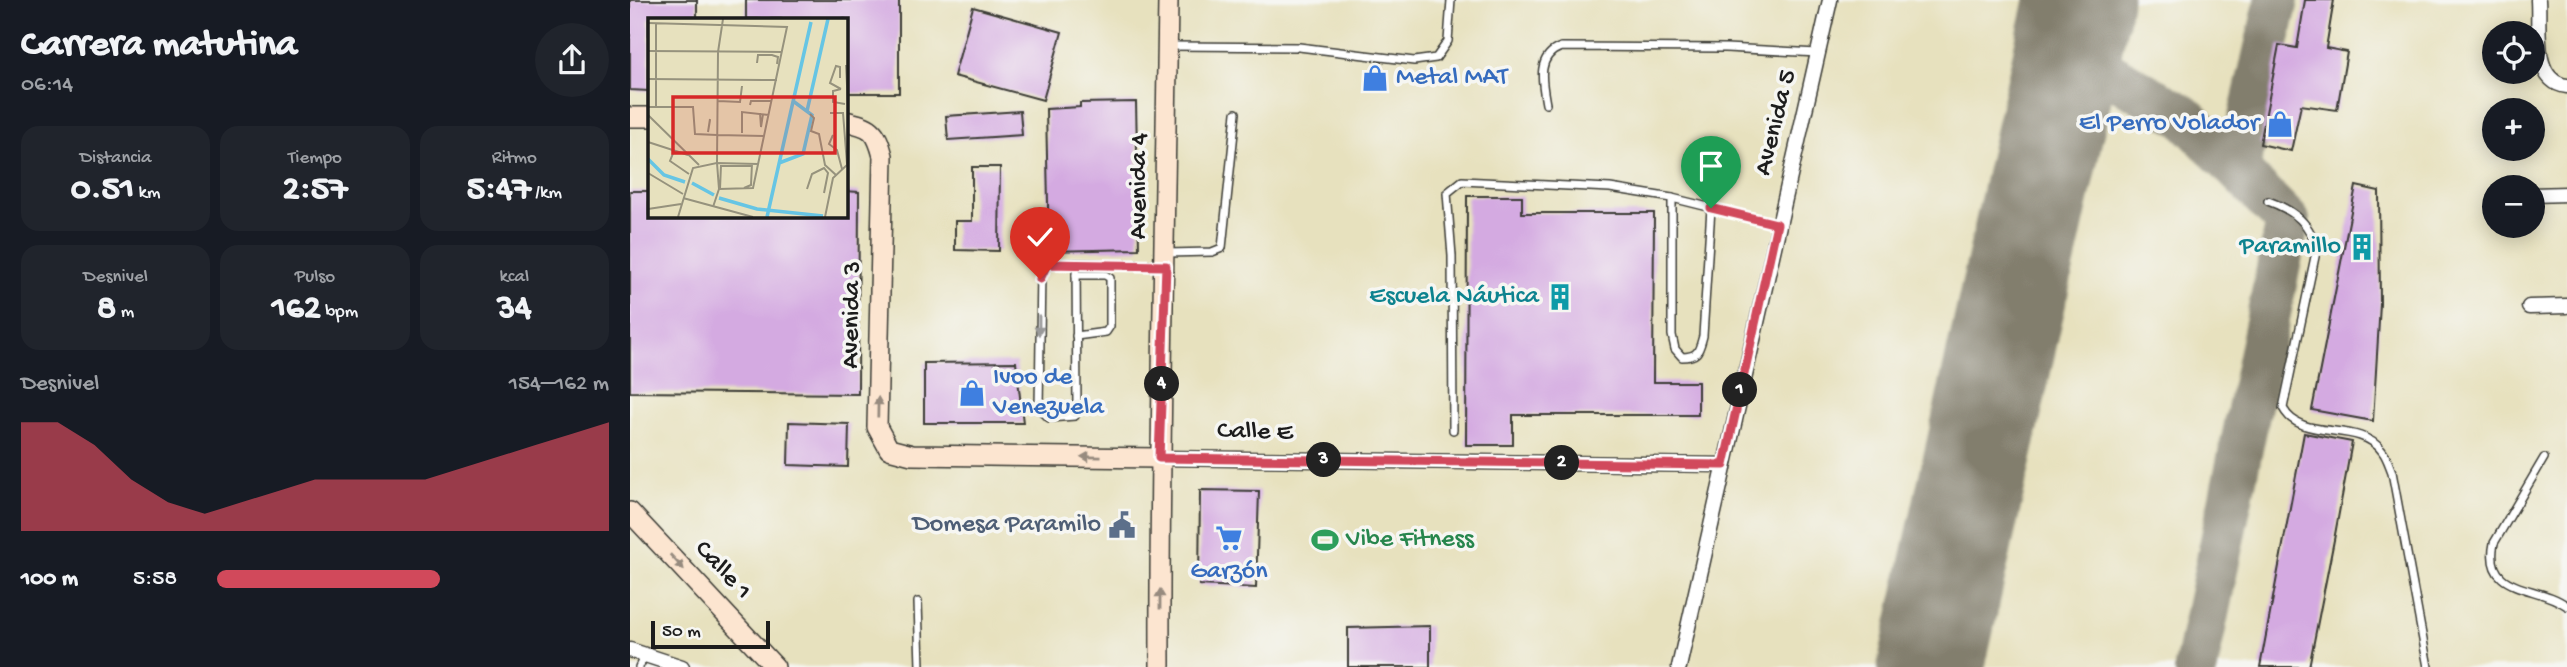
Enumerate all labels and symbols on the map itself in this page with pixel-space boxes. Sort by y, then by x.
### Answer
inset map [648,18,847,217]
shop icon: Metal MAT [1360,63,1390,93]
place label: Metal MAT [1396,63,1509,94]
street label: Avenida 5 [1749,67,1805,179]
place label: El Perro Volador [2079,109,2262,140]
shop icon: El Perro Volador [2265,109,2295,139]
street label: Avenida 4 [1125,133,1156,239]
pin [1681,136,1741,208]
pin [1010,207,1070,279]
place label: Paramillo [2239,232,2341,263]
building icon: Paramillo [2347,232,2377,262]
street label: Avenida 3 [837,261,869,369]
place label: Escuela Náutica [1369,282,1541,313]
building icon: Escuela Náutica [1545,282,1575,312]
one-way arrow [1033,314,1045,336]
place label: Ivoo de Venezuela [992,363,1105,424]
pin: 4 [1144,366,1180,402]
pin: 1 [1722,372,1758,408]
shop icon: Ivoo de Venezuela [957,378,987,408]
one-way arrow [872,396,883,418]
street label: Calle E [1217,417,1294,449]
pin: 3 [1306,442,1342,477]
pin: 2 [1544,446,1580,480]
one-way arrow [1079,451,1101,463]
place label: Domesa Paramilo [911,510,1101,541]
public building icon: Domesa Paramilo [1107,510,1137,540]
supermarket icon: Garzón [1214,523,1244,553]
sports icon: Vibe Fitness [1310,525,1340,555]
place label: Vibe Fitness [1345,525,1475,556]
street label: Calle 1 [687,535,757,607]
one-way arrow [668,553,684,570]
place label: Garzón [1190,557,1268,588]
one-way arrow [1154,588,1166,610]
scale bar [651,618,770,650]

